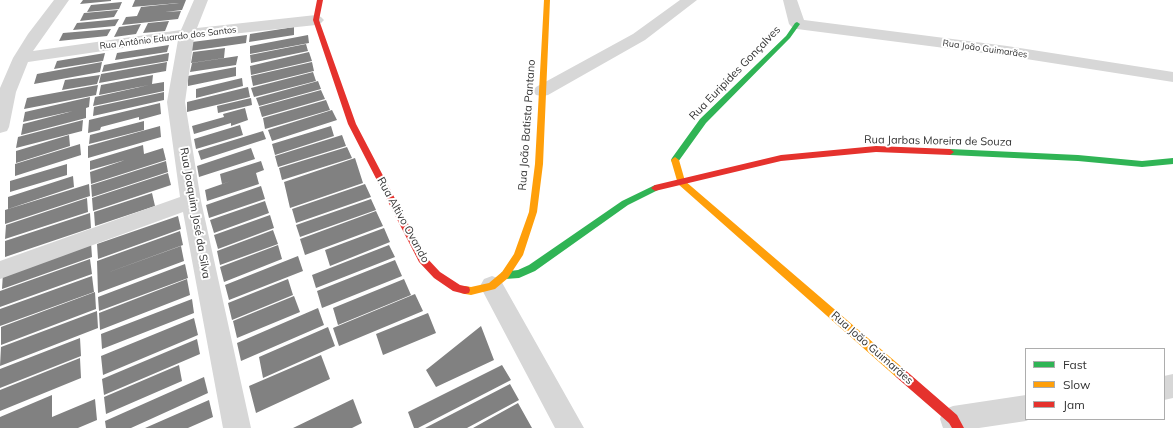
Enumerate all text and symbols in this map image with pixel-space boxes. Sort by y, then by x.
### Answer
street label: Rua Euripides Gonçalves [687,23,783,123]
street label: Rua Antônio Eduardo dos Santos [99,24,237,52]
street label: Rua João Guimarães [942,38,1028,60]
street label: Rua João Batista Pantano [516,59,538,191]
street label: Rua Jarbas Moreira de Souza [864,133,1012,149]
street label: Rua Joaquim José da Silva [177,146,213,280]
street label: Rua Altivo Ovando [374,175,432,265]
street label: Rua João Guimarães [828,309,916,387]
legend [1025,348,1165,420]
text: Fast [1063,357,1087,372]
text: Slow [1063,377,1091,392]
text: Jam [1063,397,1085,412]

